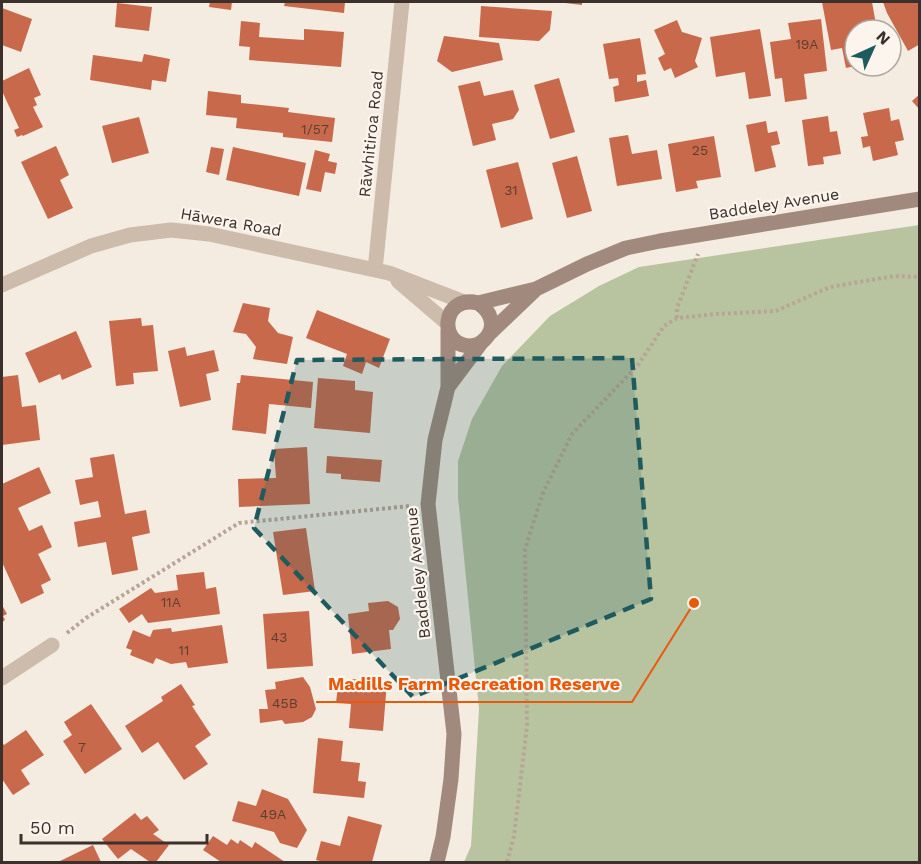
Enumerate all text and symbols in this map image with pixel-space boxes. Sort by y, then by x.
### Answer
north arrow [843,18,903,78]
text: N [872,27,894,49]
house number: 19A [795,36,819,52]
street label: Rāwhitiroa Road [355,70,387,198]
house number: 1/57 [301,121,329,137]
house number: 25 [692,142,708,158]
house number: 31 [504,182,518,198]
street label: Baddeley Avenue [707,184,841,224]
street label: Hāwera Road [179,204,283,240]
street label: Baddeley Avenue [402,506,434,640]
house number: 11A [161,594,181,610]
house number: 43 [271,629,287,645]
house number: 11 [179,642,189,658]
callout: Madills Farm Recreation Reserve [316,666,632,702]
text: Madills Farm Recreation Reserve [328,673,620,694]
house number: 45B [272,695,298,711]
house number: 7 [78,739,86,755]
house number: 49A [260,806,286,822]
scale bar [21,807,207,845]
text: 50 m [30,817,75,838]

